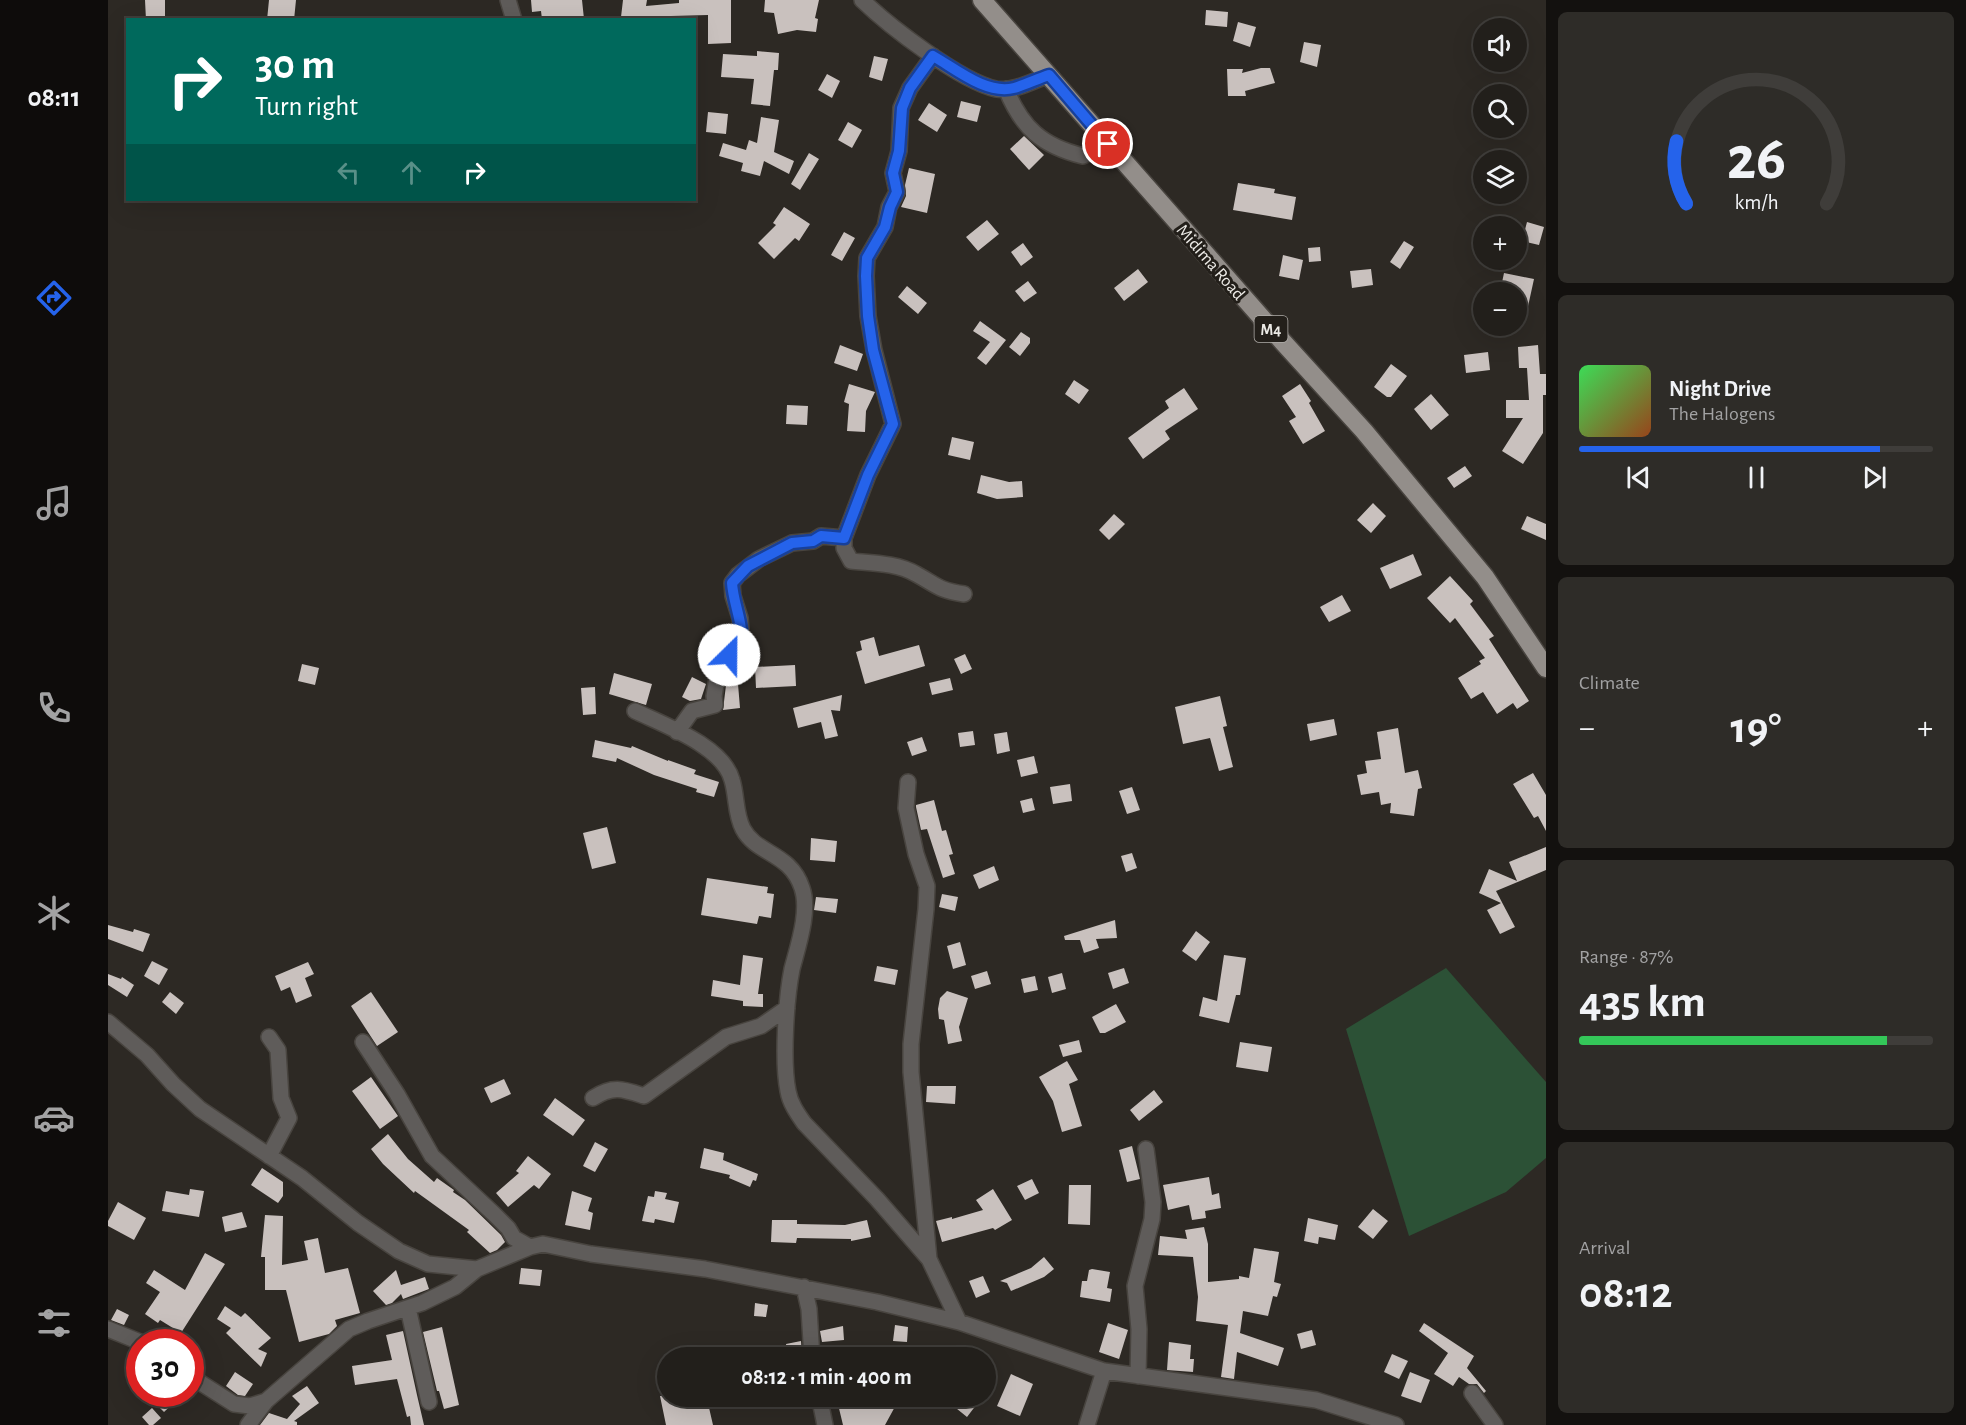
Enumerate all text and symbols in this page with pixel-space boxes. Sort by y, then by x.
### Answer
map controls [1473,18,1527,336]
button: sound [1473,18,1527,72]
icon: right [156,42,234,120]
text: 30 m [255,44,335,86]
text: 08:11 [27,84,81,111]
button: search [1473,84,1527,138]
text: Turn right [255,93,358,120]
pin [1082,118,1133,169]
icon: arrive [1091,127,1124,160]
text: 26 [1726,128,1786,190]
button: layers [1473,150,1527,204]
icon: left [332,156,365,189]
icon: ahead [395,156,428,189]
icon: right [458,156,491,189]
text: km/h [1734,193,1778,214]
button: + [1473,216,1527,270]
street label: Midima Road [1173,221,1248,304]
icon: directions [33,277,75,319]
button: − [1473,282,1527,336]
road number: M4 [1254,316,1288,342]
text: Night Drive [1669,378,1771,400]
text: The Halogens [1669,404,1775,424]
icon: previous [1622,461,1655,494]
icon: pause [1740,461,1773,494]
icon: next [1858,461,1891,494]
icon: music [33,482,75,524]
position arrow [697,623,761,687]
text: Climate [1579,673,1640,693]
icon: phone [33,687,75,729]
text: 19° [1730,706,1782,751]
text: − [1579,712,1595,745]
text: + [1917,712,1933,745]
icon: climate [33,892,75,934]
text: Range · 87% [1579,947,1674,967]
text: 435 km [1579,980,1706,1025]
icon: car [33,1097,75,1139]
text: Arrival [1579,1238,1630,1258]
text: 08:12 [1579,1271,1672,1316]
icon: filters [33,1302,75,1344]
speed limit sign: 30 [126,1329,204,1407]
text: 08:12 · 1 min · 400 m [741,1366,912,1388]

